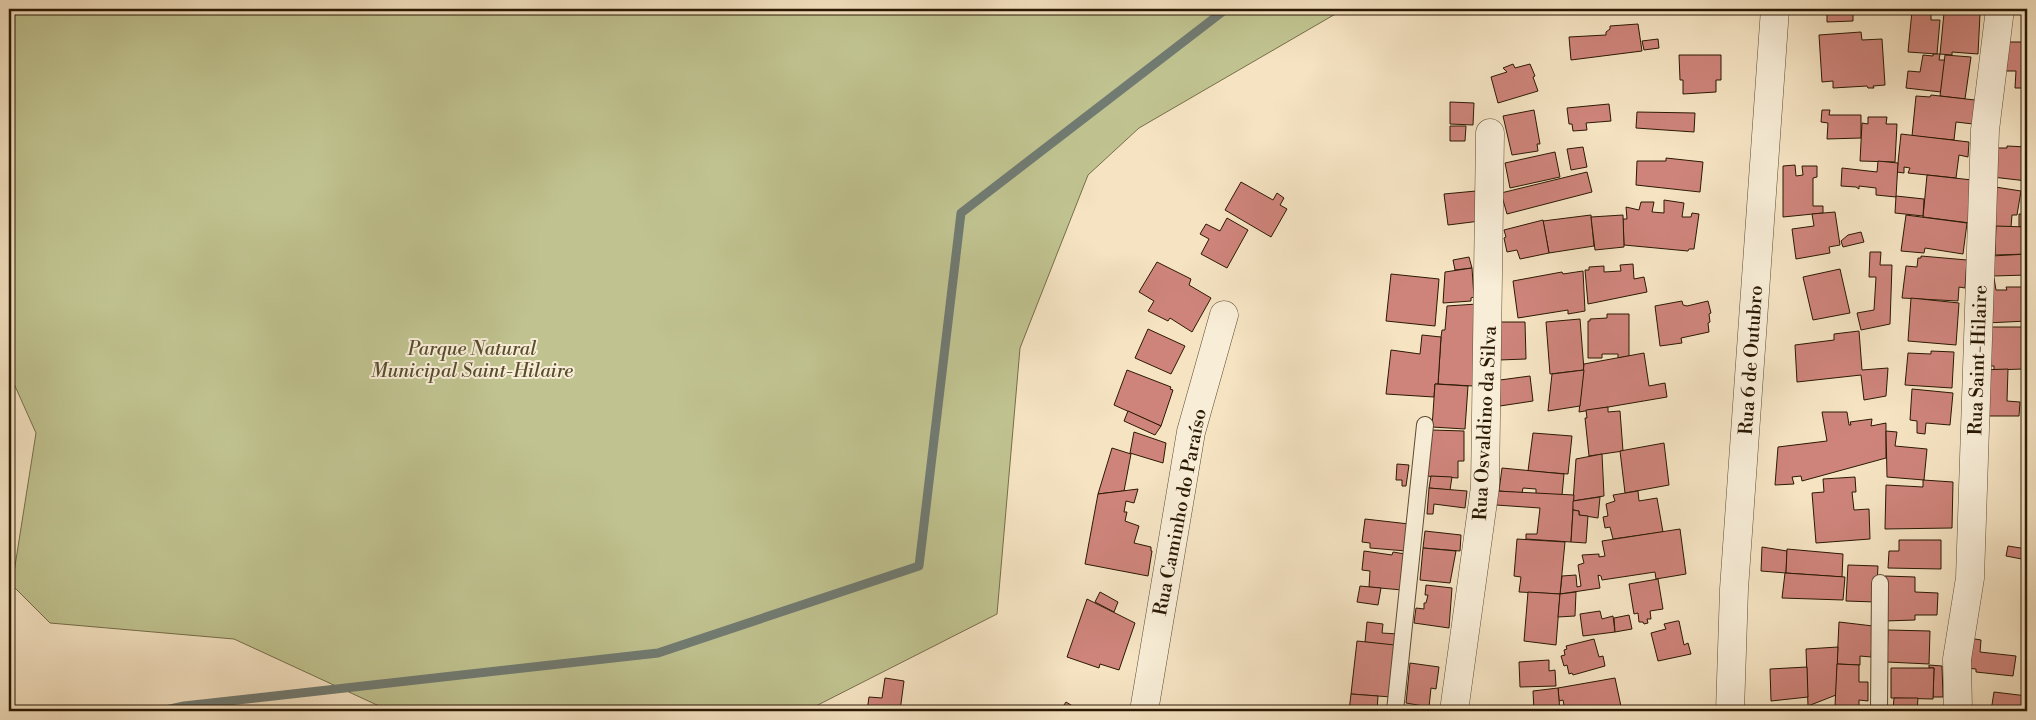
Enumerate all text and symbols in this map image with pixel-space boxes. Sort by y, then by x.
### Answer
street label: Rua 6 de Outubro [1734,284,1768,436]
street label: Rua Saint-Hilaire [1963,284,1993,436]
street label: Rua Osvaldino da Silva [1468,325,1502,521]
park label: Parque Natural Municipal Saint-Hilaire [371,337,573,383]
street label: Rua Caminho do Paraíso [1148,407,1212,618]

